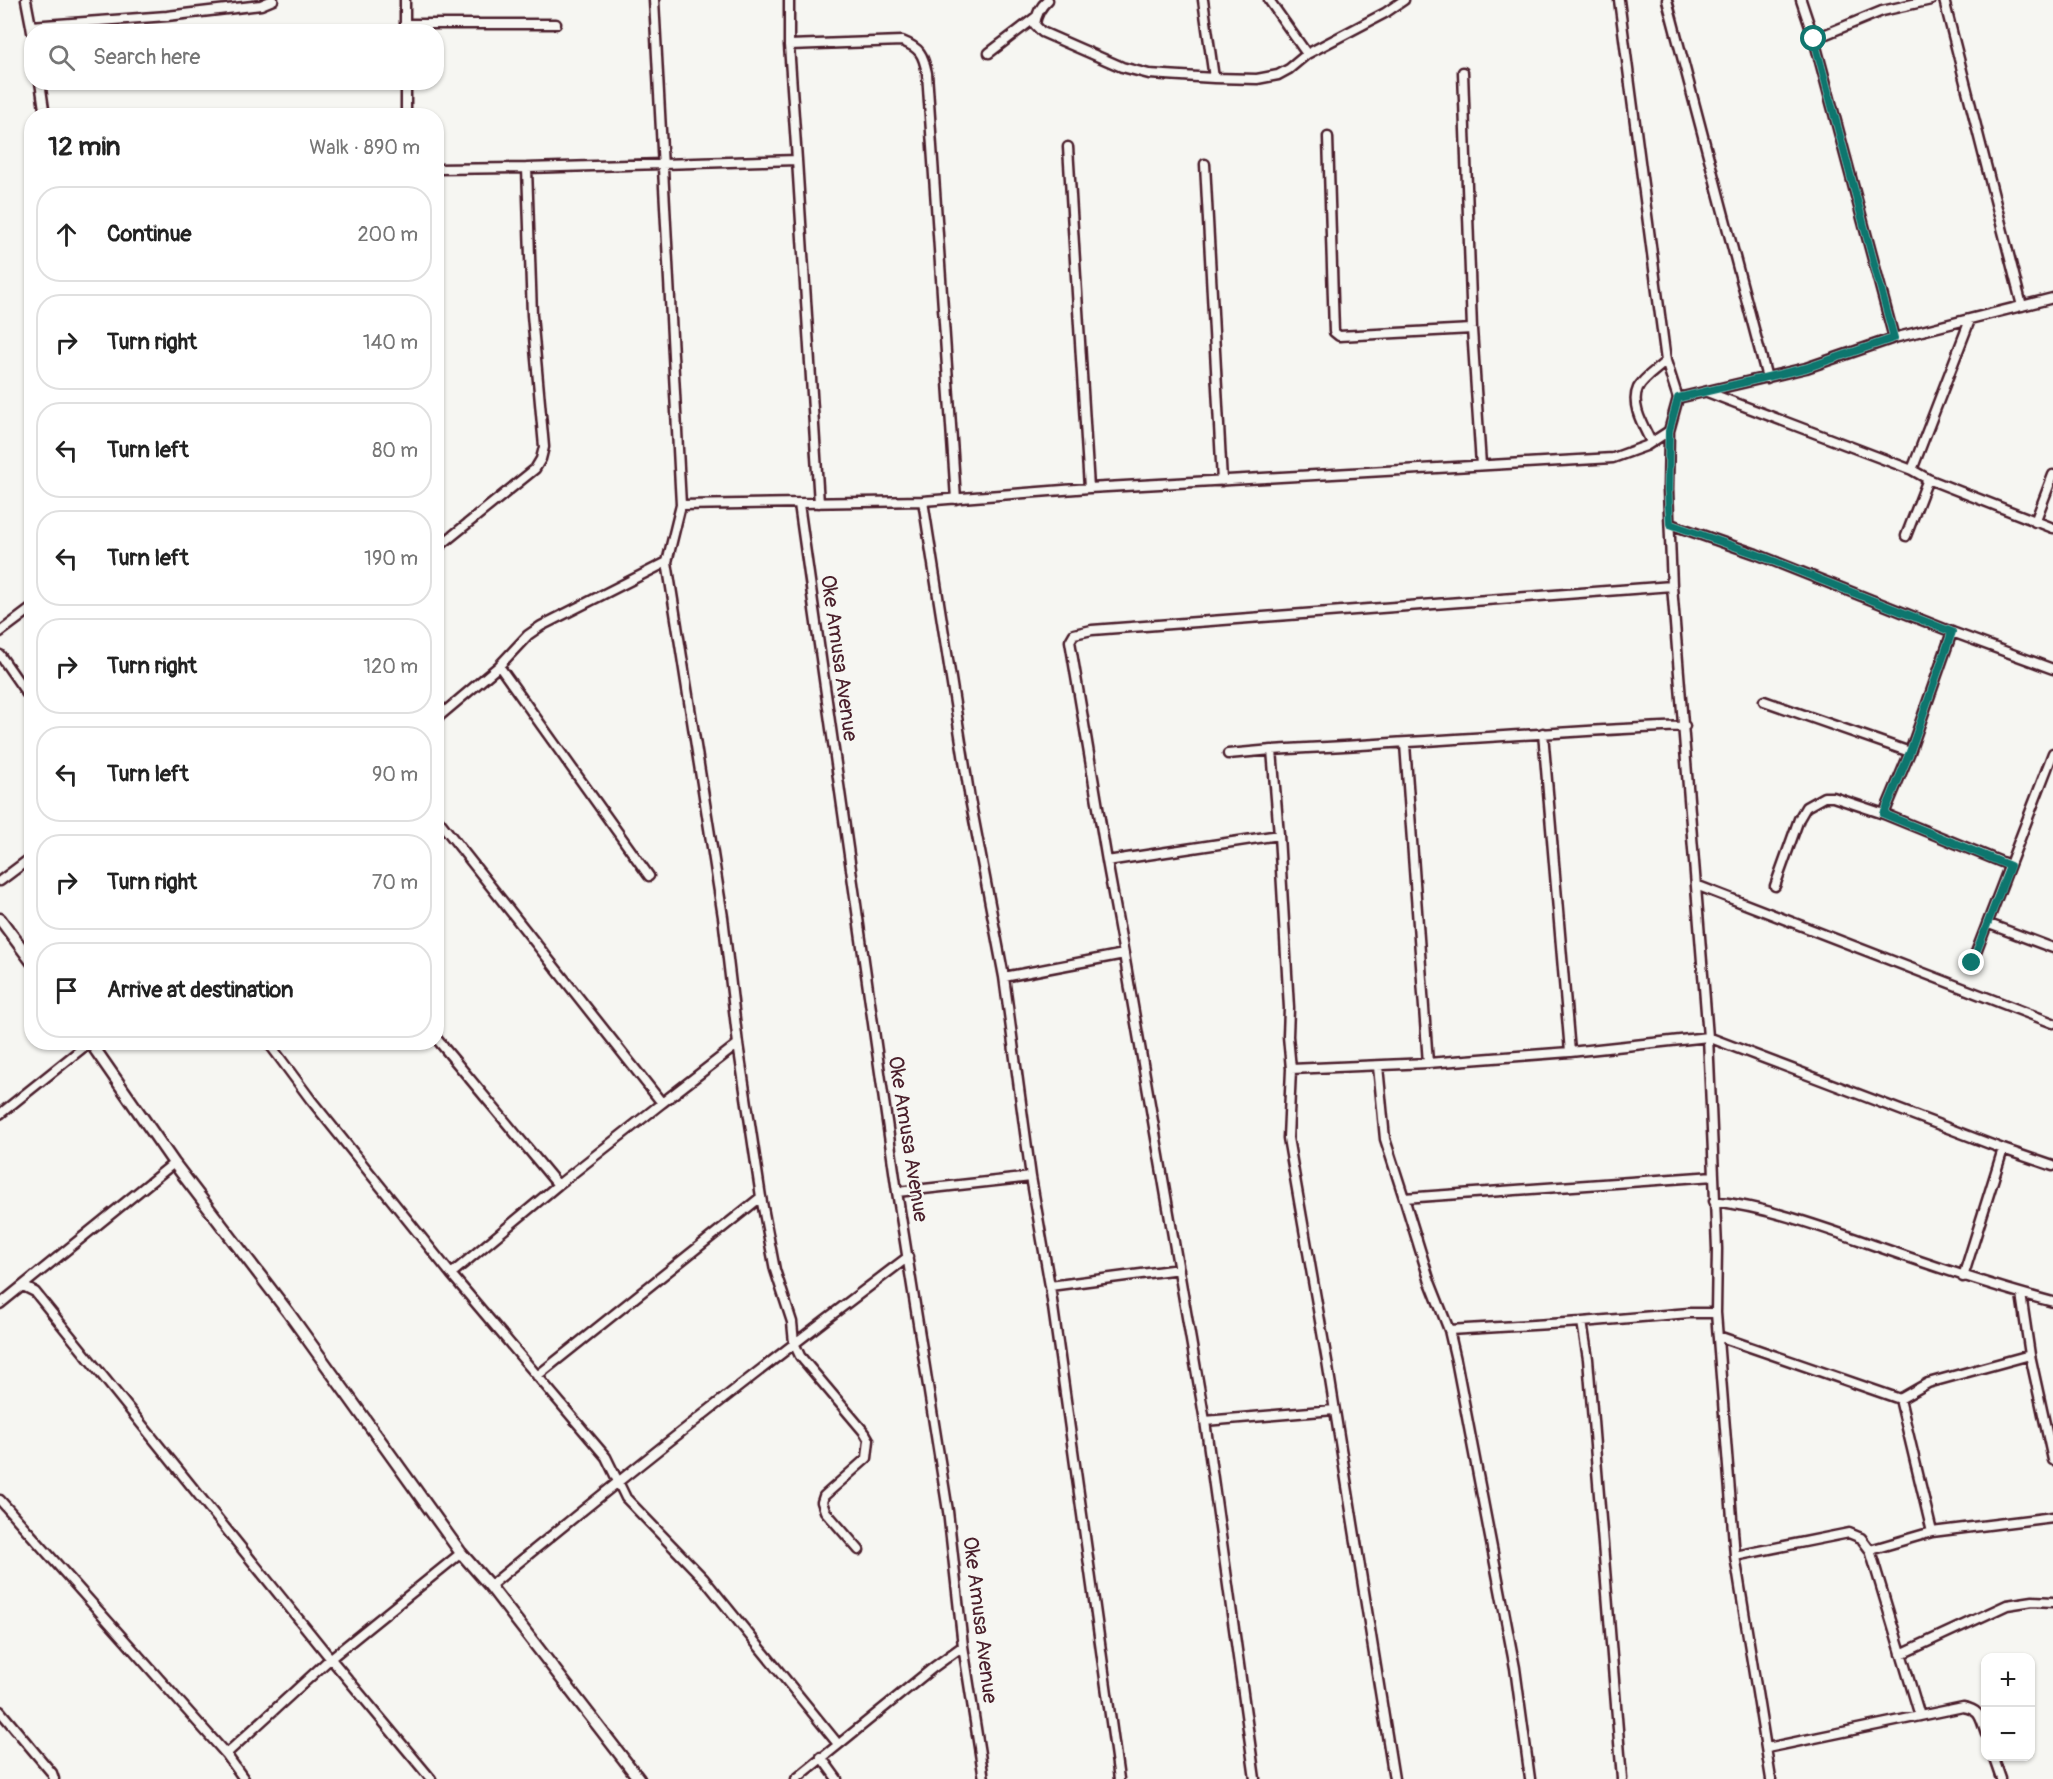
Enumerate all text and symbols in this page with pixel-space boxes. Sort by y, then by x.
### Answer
search box [24,24,444,90]
route start [1800,25,1826,51]
icon: search [45,41,78,74]
text: Search here [93,43,200,71]
text: 12 min [48,131,121,163]
text: Walk · 890 m [309,135,420,160]
icon: ahead [50,218,83,251]
text: Continue [107,220,191,248]
text: 200 m [357,222,418,247]
icon: right [50,326,83,359]
text: Turn right [107,328,197,356]
text: 140 m [363,330,418,355]
icon: left [50,434,83,467]
text: Turn left [107,436,189,464]
text: 80 m [372,438,418,463]
icon: left [50,542,83,575]
text: Turn left [107,544,189,572]
text: 190 m [364,546,418,571]
street label: Oke Amusa Avenue [814,573,864,744]
icon: right [50,650,83,683]
text: Turn right [107,652,197,680]
text: 120 m [363,654,418,679]
icon: left [50,758,83,791]
text: Turn left [107,760,189,788]
text: 90 m [372,762,418,787]
icon: right [50,866,83,899]
text: Turn right [107,868,197,896]
text: 70 m [372,870,418,895]
route end [1958,949,1984,975]
icon: arrive [50,974,83,1007]
text: Arrive at destination [107,976,293,1004]
street label: Oke Amusa Avenue [882,1054,935,1225]
street label: Oke Amusa Avenue [956,1535,1004,1706]
map controls [1981,1653,2035,1761]
button: + [1981,1653,2035,1707]
button: − [1981,1707,2035,1761]

